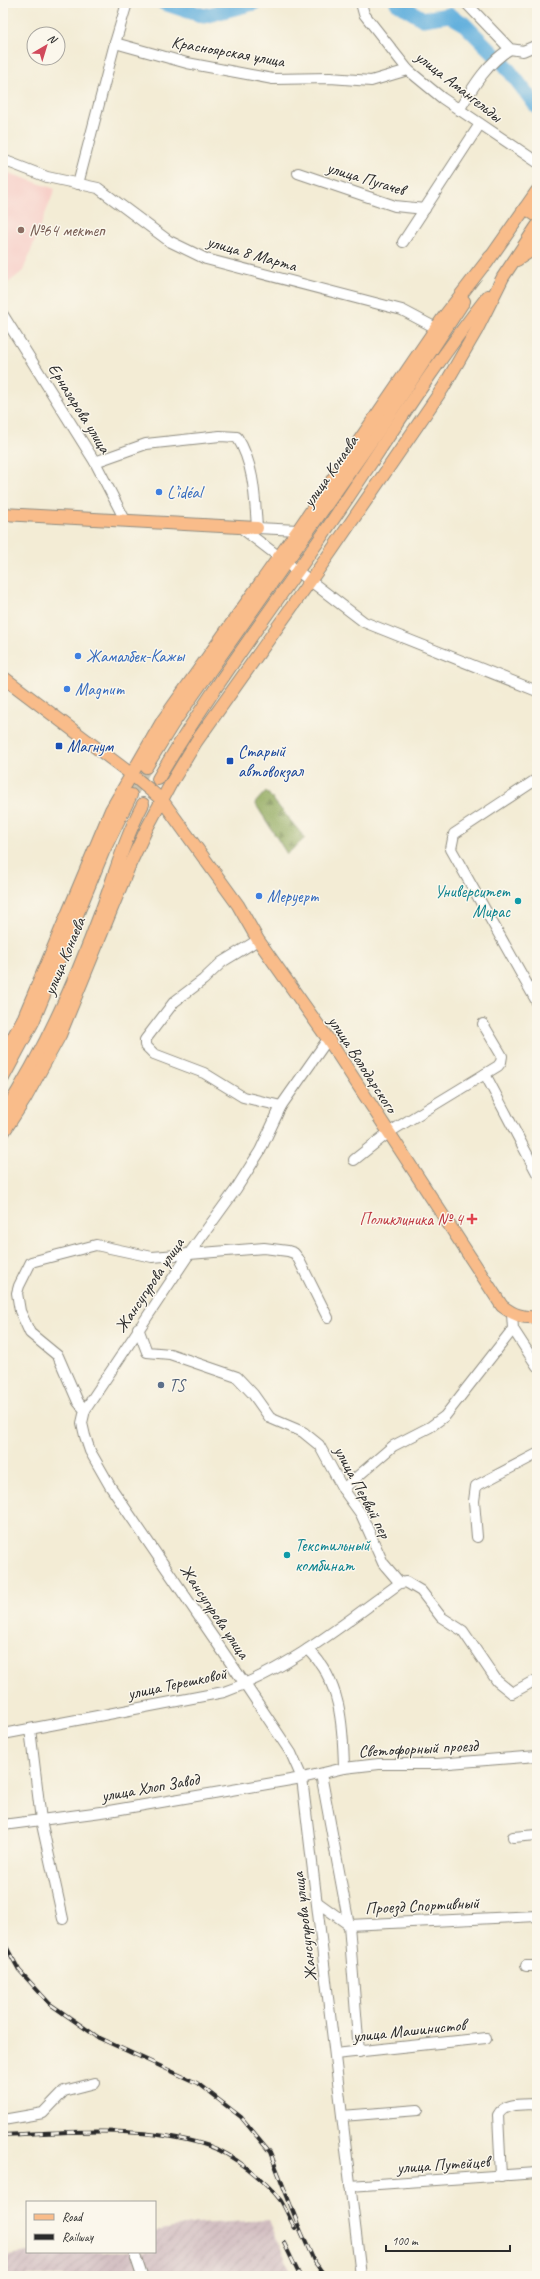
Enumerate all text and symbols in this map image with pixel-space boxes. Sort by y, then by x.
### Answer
north arrow [26,26,66,66]
text: N [45,31,61,47]
street label: Красноярская улица [170,31,287,72]
street label: улица Амангельды [410,45,508,128]
street label: улица Пугачев [324,156,410,201]
place label: №64 мектеп [29,220,106,241]
marker: №64 мектеп [16,225,26,235]
street label: улица 8 Марта [204,230,300,277]
street label: Ерназарова улица [44,359,116,459]
street label: улица Конаева [298,430,364,512]
place label: L’idéal [167,482,205,503]
marker: L’idéal [154,487,164,497]
place label: Жамалбек-Кажы [86,646,186,667]
marker: Жамалбек-Кажы [73,651,83,661]
place label: Magnum [75,679,125,700]
marker: Magnum [62,684,72,694]
place label: Магнум [67,736,114,757]
marker: Магнум [54,741,64,751]
place label: Старый автовокзал [238,741,305,783]
marker: Старый автовокзал [225,756,235,766]
place label: Университет Мирас [435,881,511,922]
place label: Меруерт [267,886,319,907]
marker: Меруерт [254,891,264,901]
marker: Университет Мирас [513,896,523,906]
street label: улица Конаева [38,913,91,999]
street label: улица Володарского [323,1011,403,1119]
place label: Поликлиника № 4 [360,1209,465,1230]
marker: Поликлиника № 4 [466,1213,478,1225]
street label: Жансугурова улица [110,1233,189,1337]
place label: TS [169,1375,188,1396]
marker: TS [156,1380,166,1390]
street label: улица Первый пер [329,1441,396,1544]
place label: Текстильный комбинат [295,1535,371,1576]
marker: Текстильный комбинат [282,1550,292,1560]
street label: Жансугурова улица [175,1560,255,1664]
street label: улица Терешковой [125,1663,229,1704]
street label: Светофорный проезд [358,1735,480,1762]
street label: улица Хлоп Завод [99,1768,203,1807]
street label: Жансугурова улица [287,1870,322,1983]
street label: Проезд Спортивный [364,1892,481,1920]
street label: улица Машинистов [351,2014,470,2047]
street label: улица Путейцев [395,2151,493,2178]
legend [26,2201,156,2253]
text: Road [62,2209,84,2225]
scale bar [386,2227,510,2253]
text: Railway [62,2229,94,2245]
text: 100 m [392,2233,419,2249]

